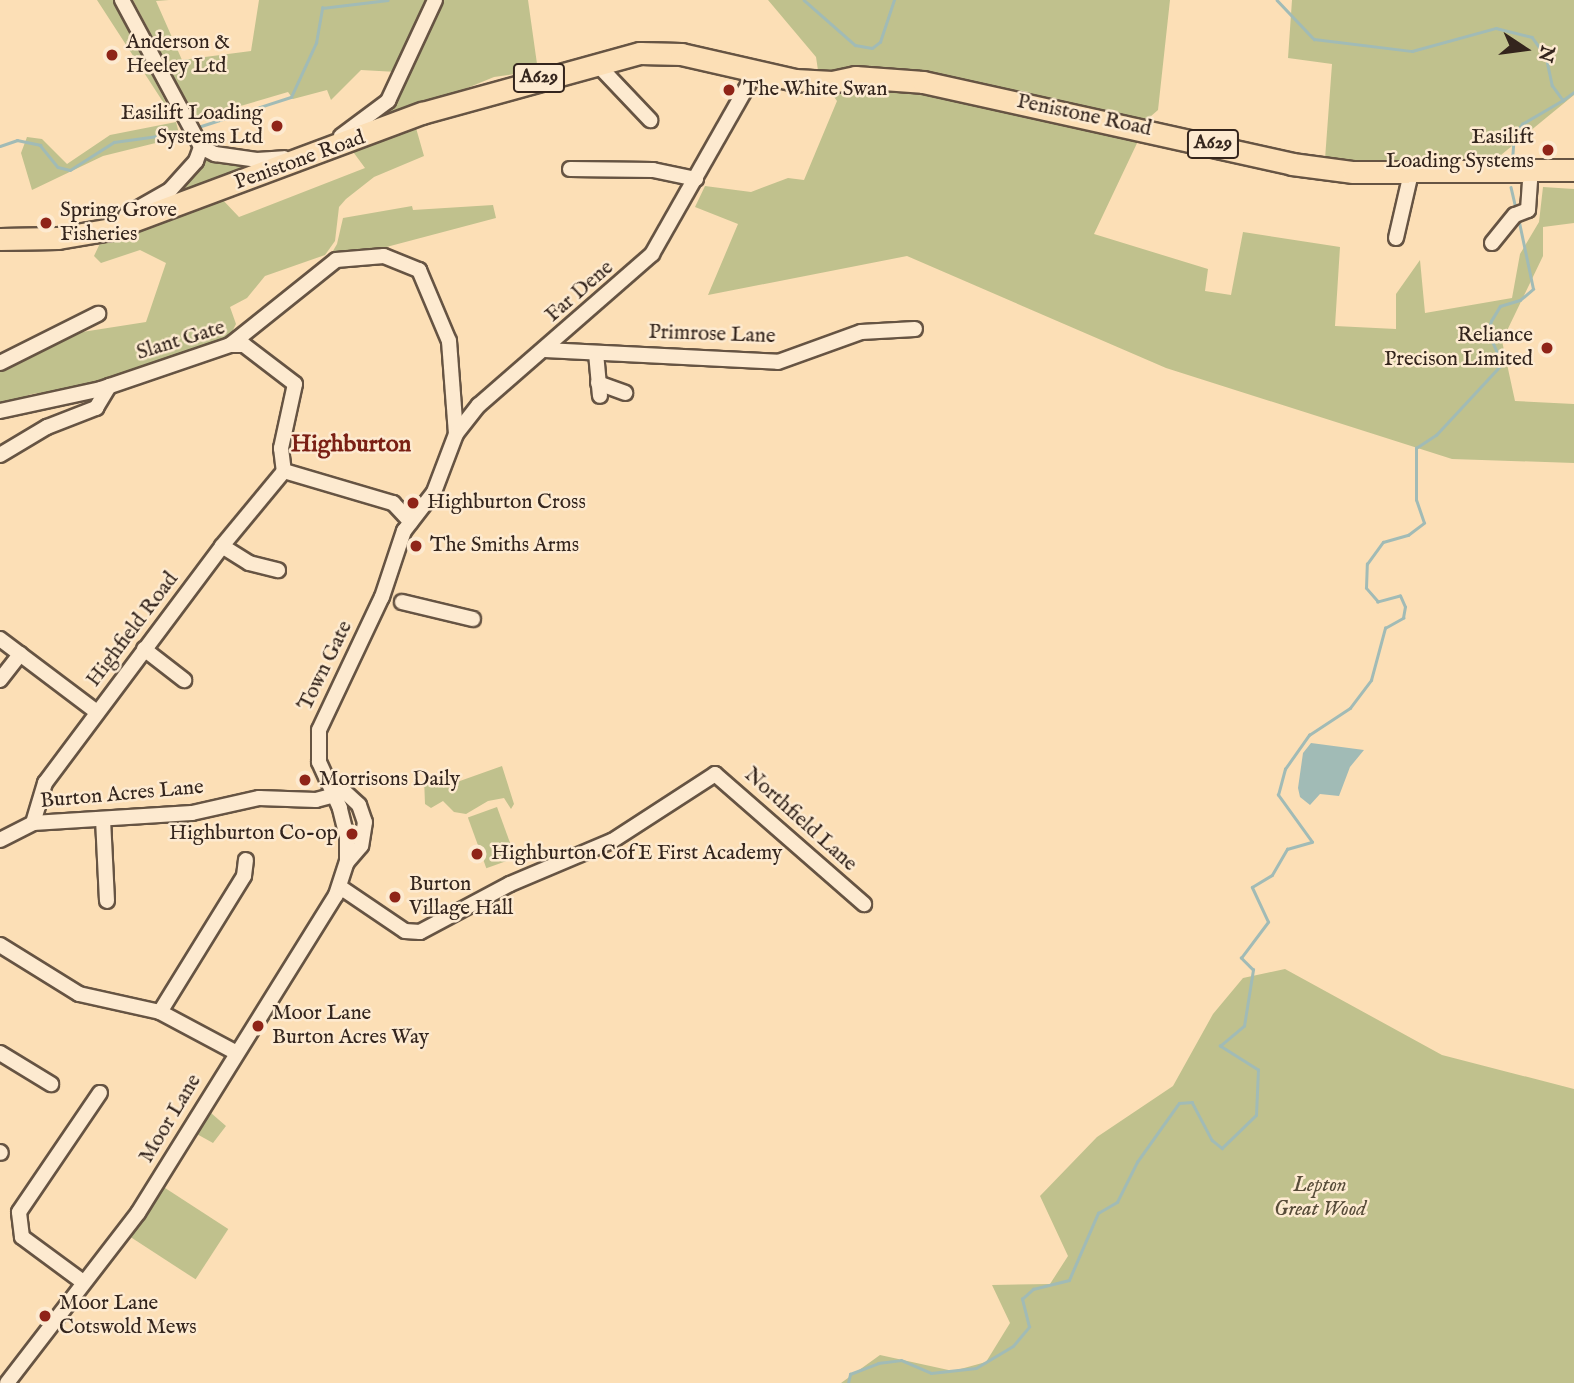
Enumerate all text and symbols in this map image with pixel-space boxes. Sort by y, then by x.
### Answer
north arrow [1490,14,1560,84]
place label: Anderson & Heeley Ltd [126,30,230,80]
text: N [1532,43,1559,64]
marker: Anderson & Heeley Ltd [104,47,120,63]
road number: A629 [513,62,565,94]
place label: The White Swan [743,77,887,103]
marker: The White Swan [721,82,737,98]
street label: Penistone Road [1014,89,1154,143]
place label: Easilift Loading Systems Ltd [121,101,263,151]
marker: Easilift Loading Systems Ltd [269,118,285,134]
place label: Easilift Loading Systems [1386,125,1534,175]
street label: Penistone Road [231,126,369,196]
road number: A629 [1187,128,1239,160]
marker: Easilift Loading Systems [1540,142,1556,158]
place label: Spring Grove Fisheries [60,198,177,248]
marker: Spring Grove Fisheries [38,215,54,231]
street label: Far Dene [541,256,619,328]
street label: Slant Gate [134,316,228,366]
street label: Primrose Lane [648,320,776,350]
place label: Reliance Precison Limited [1384,323,1533,373]
marker: Reliance Precison Limited [1539,340,1555,356]
district label: Highburton [291,431,411,459]
place label: Highburton Cross [427,490,586,516]
marker: Highburton Cross [405,495,421,511]
place label: The Smiths Arms [430,533,579,559]
marker: The Smiths Arms [408,538,424,554]
street label: Highfield Road [82,568,184,692]
street label: Town Gate [293,617,359,715]
street label: Northfield Lane [738,763,862,877]
place label: Morrisons Daily [319,767,460,793]
marker: Morrisons Daily [297,772,313,788]
street label: Burton Acres Lane [39,775,205,815]
place label: Highburton Co-op [169,821,338,847]
marker: Highburton Co-op [344,826,360,842]
place label: Highburton CofE First Academy [491,841,782,867]
marker: Highburton CofE First Academy [469,846,485,862]
place label: Burton Village Hall [409,872,513,922]
marker: Burton Village Hall [387,889,403,905]
place label: Moor Lane Burton Acres Way [272,1001,429,1051]
marker: Moor Lane Burton Acres Way [250,1018,266,1034]
street label: Moor Lane [135,1070,207,1168]
park label: Lepton Great Wood [1274,1173,1366,1223]
place label: Moor Lane Cotswold Mews [59,1291,197,1341]
marker: Moor Lane Cotswold Mews [37,1308,53,1324]

